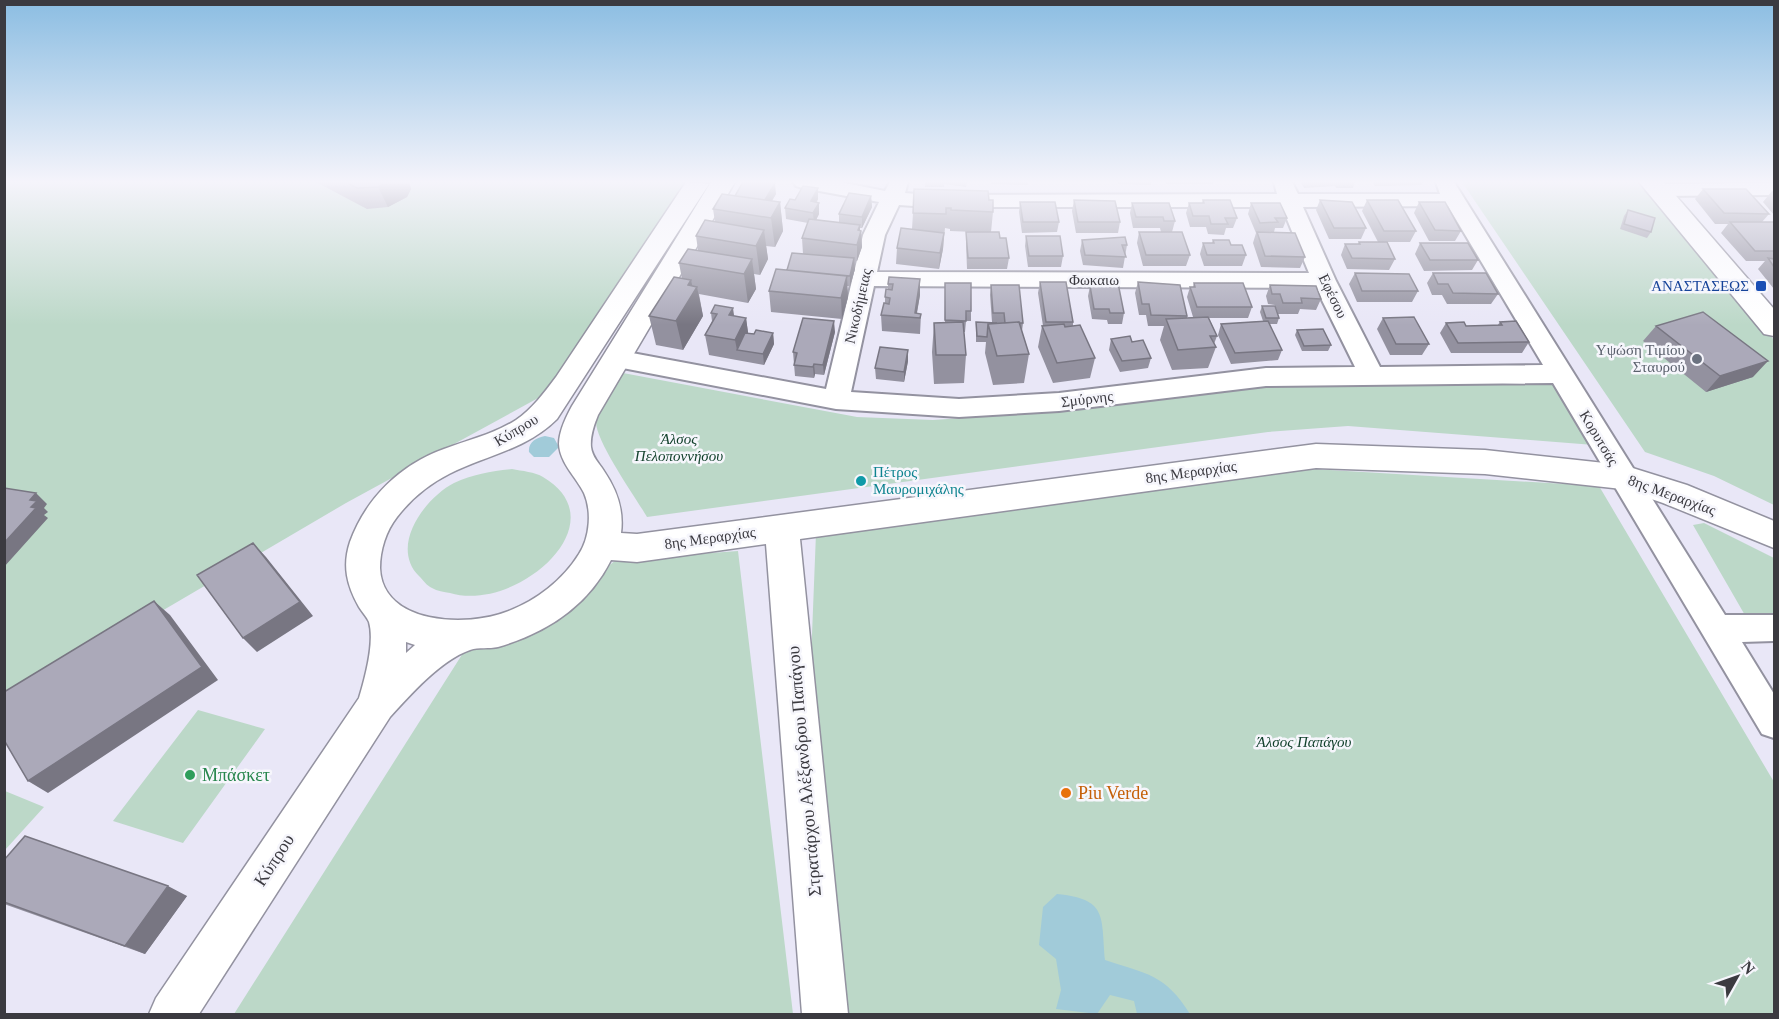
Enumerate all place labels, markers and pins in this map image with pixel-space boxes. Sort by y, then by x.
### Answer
place label: ΑΝΑΣΤΑΣΕΩΣ [1651,278,1749,294]
marker: ΑΝΑΣΤΑΣΕΩΣ [1754,279,1768,293]
place label: Υψώση Τιμίου Σταυρού [1596,342,1685,375]
marker: Υψώση Τιμίου Σταυρού [1690,352,1704,366]
place label: Πέτρος Μαυρομιχάλης [873,464,964,497]
marker: Πέτρος Μαυρομιχάλης [854,474,868,488]
place label: Μπάσκετ [202,765,270,785]
marker: Μπάσκετ [183,768,197,782]
place label: Piu Verde [1078,783,1148,803]
marker: Piu Verde [1059,786,1073,800]

